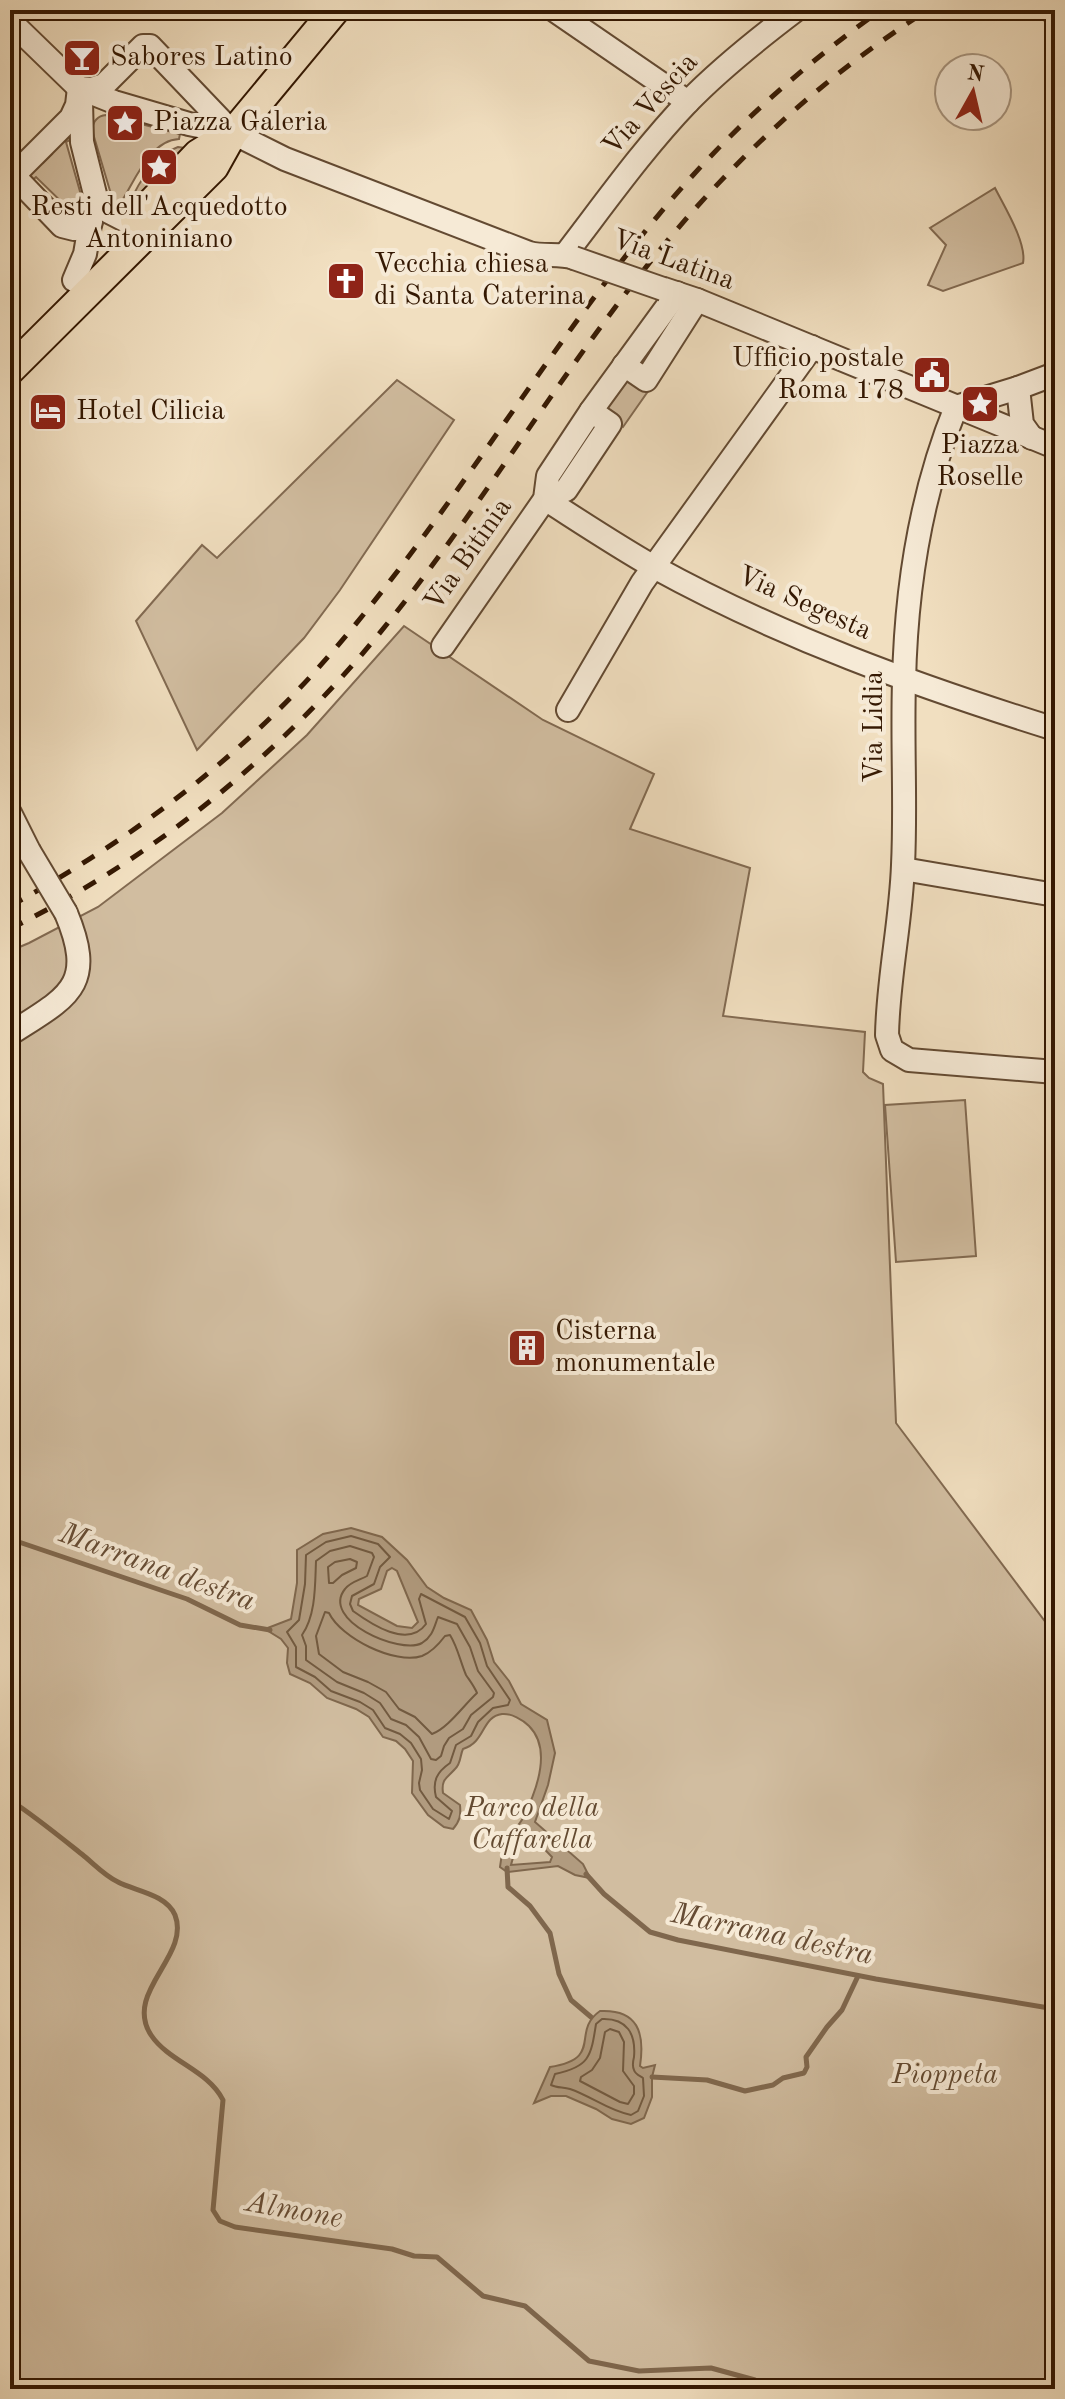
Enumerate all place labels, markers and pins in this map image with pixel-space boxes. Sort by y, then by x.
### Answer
bar icon: Sabores Latino [61,37,103,79]
place label: Sabores Latino [110,44,293,72]
place icon: Piazza Galeria [104,102,146,144]
place label: Piazza Galeria [153,109,327,137]
place icon: Resti dell'Acquedotto Antoniniano [138,146,180,188]
place label: Resti dell'Acquedotto Antoniniano [30,194,288,254]
place label: Vecchia chiesa di Santa Caterina [374,251,585,311]
church icon: Vecchia chiesa di Santa Caterina [325,260,367,302]
place label: Ufficio postale Roma 178 [732,345,904,405]
public building icon: Ufficio postale Roma 178 [911,354,953,396]
place icon: Piazza Roselle [959,383,1001,425]
hotel icon: Hotel Cilicia [27,391,69,433]
place label: Hotel Cilicia [76,398,225,426]
place label: Piazza Roselle [937,432,1023,492]
place label: Cisterna monumentale [555,1318,716,1378]
building icon: Cisterna monumentale [506,1327,548,1369]

